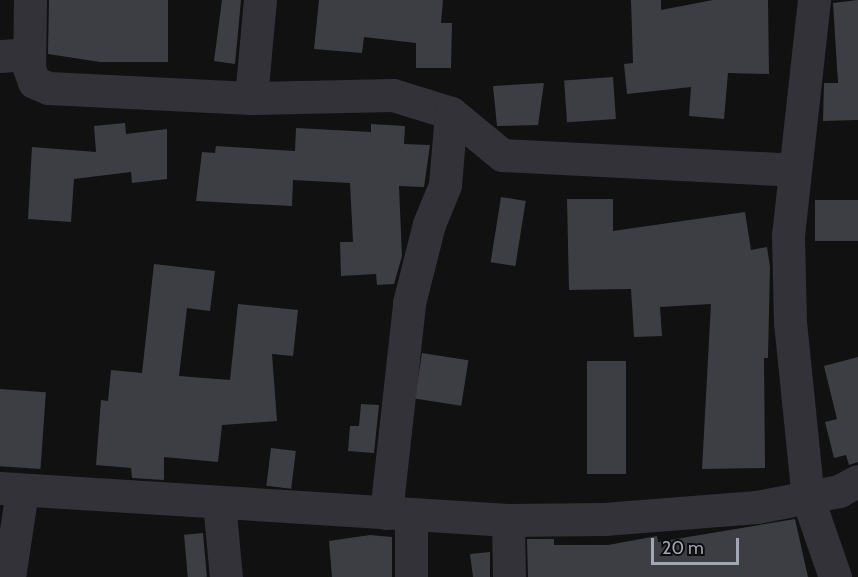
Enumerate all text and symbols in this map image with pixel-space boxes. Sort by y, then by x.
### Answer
scale bar [654,526,742,564]
text: 20 m [662,537,704,559]

